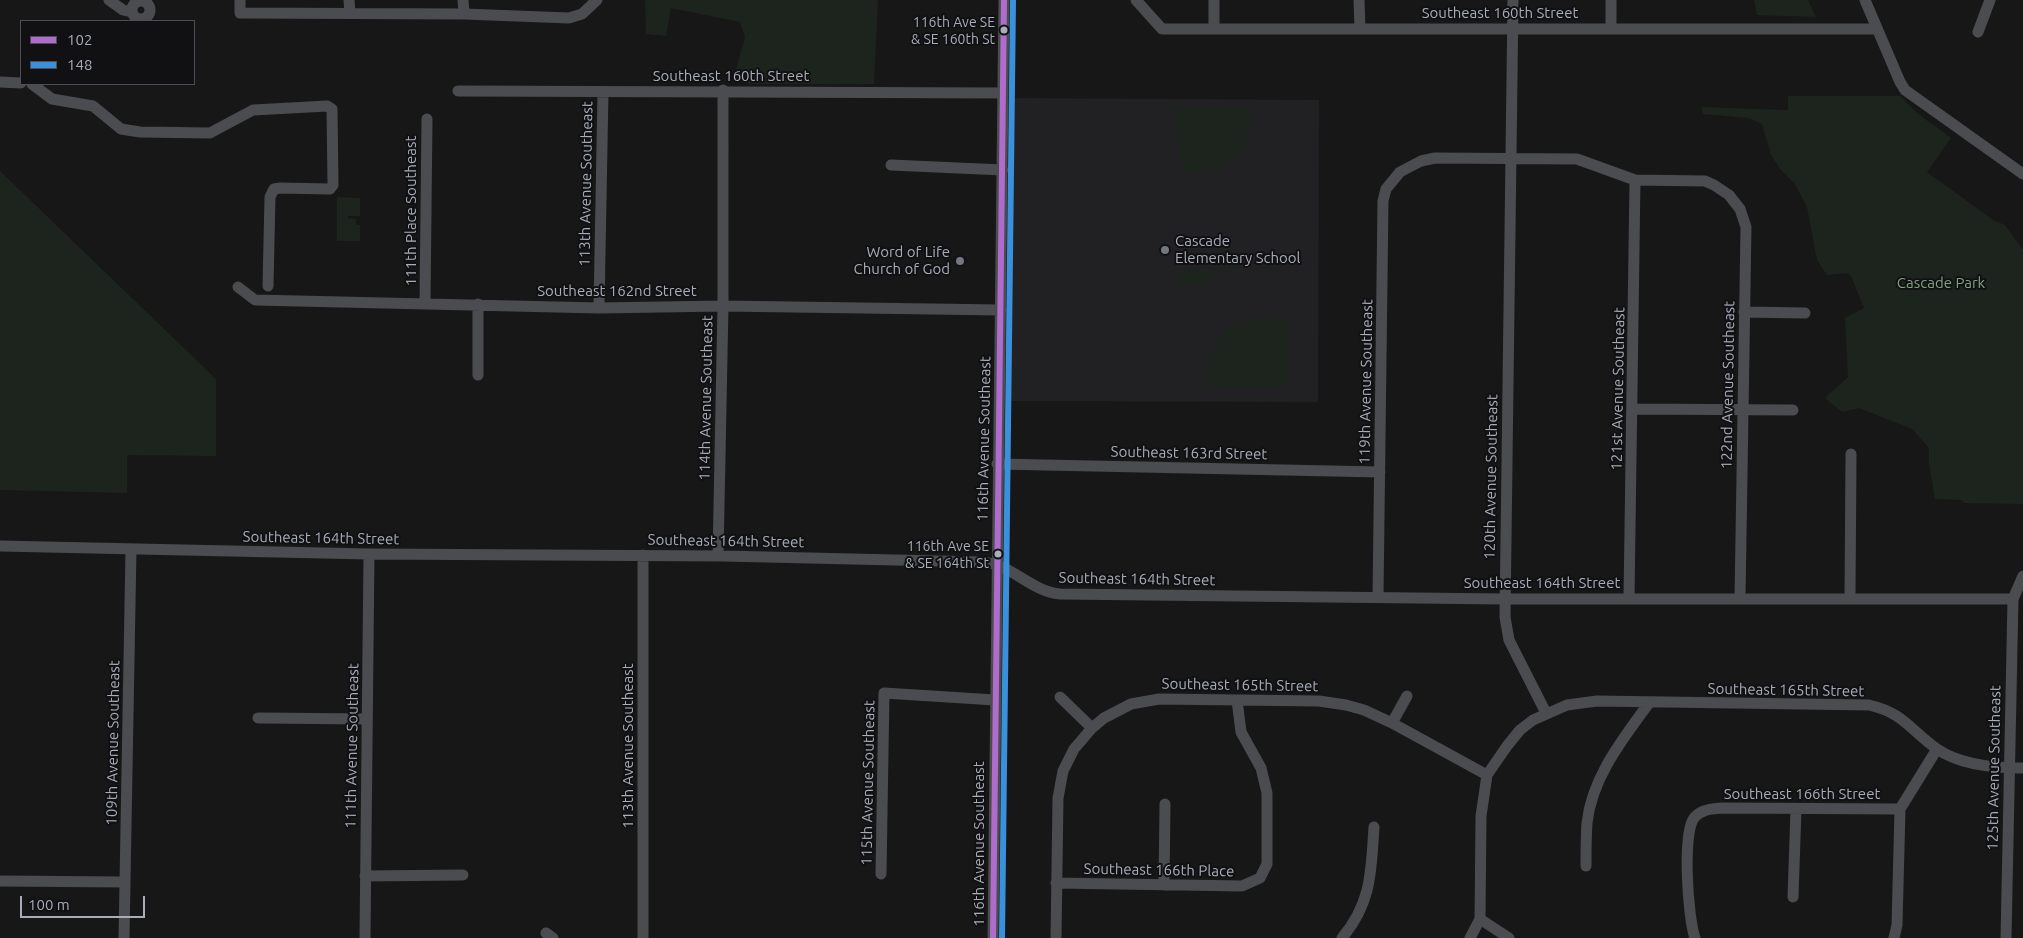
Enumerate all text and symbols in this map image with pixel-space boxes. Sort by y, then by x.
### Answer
street label: Southeast 160th Street [1422,4,1578,22]
place label: 116th Ave SE & SE 160th St [911,14,995,46]
legend [20,20,195,85]
marker: 116th Ave SE & SE 160th St [999,25,1009,35]
text: 102 [67,31,92,48]
text: 148 [67,56,92,73]
street label: Southeast 160th Street [653,67,809,85]
street label: 113th Avenue Southeast [576,101,596,267]
street label: 111th Place Southeast [402,136,420,286]
place label: Cascade Elementary School [1175,232,1301,267]
place label: Word of Life Church of God [854,243,950,278]
marker: Cascade Elementary School [1159,244,1171,256]
marker: Word of Life Church of God [954,255,966,267]
park label: Cascade Park [1897,274,1985,292]
street label: Southeast 162nd Street [537,282,697,300]
street label: 119th Avenue Southeast [1356,299,1376,465]
street label: 122nd Avenue Southeast [1718,301,1738,469]
street label: 121st Avenue Southeast [1608,307,1628,471]
street label: 114th Avenue Southeast [696,315,716,481]
street label: 116th Avenue Southeast [974,356,994,522]
street label: 120th Avenue Southeast [1481,394,1501,560]
street label: Southeast 163rd Street [1111,443,1267,463]
street label: Southeast 164th Street [243,528,399,548]
street label: Southeast 164th Street [648,531,804,551]
place label: 116th Ave SE & SE 164th St [905,538,989,570]
marker: 116th Ave SE & SE 164th St [993,549,1003,559]
street label: Southeast 164th Street [1059,569,1215,589]
street label: Southeast 164th Street [1464,574,1620,592]
street label: 109th Avenue Southeast [103,660,123,826]
street label: 111th Avenue Southeast [342,663,362,829]
street label: 113th Avenue Southeast [619,663,637,829]
street label: Southeast 165th Street [1162,675,1318,695]
street label: Southeast 165th Street [1708,680,1864,700]
street label: 125th Avenue Southeast [1984,685,2004,851]
street label: 115th Avenue Southeast [858,700,878,866]
street label: 116th Avenue Southeast [970,761,988,927]
street label: Southeast 166th Street [1724,785,1880,803]
street label: Southeast 166th Place [1084,860,1234,880]
scale bar [22,886,148,918]
text: 100 m [28,896,70,913]

